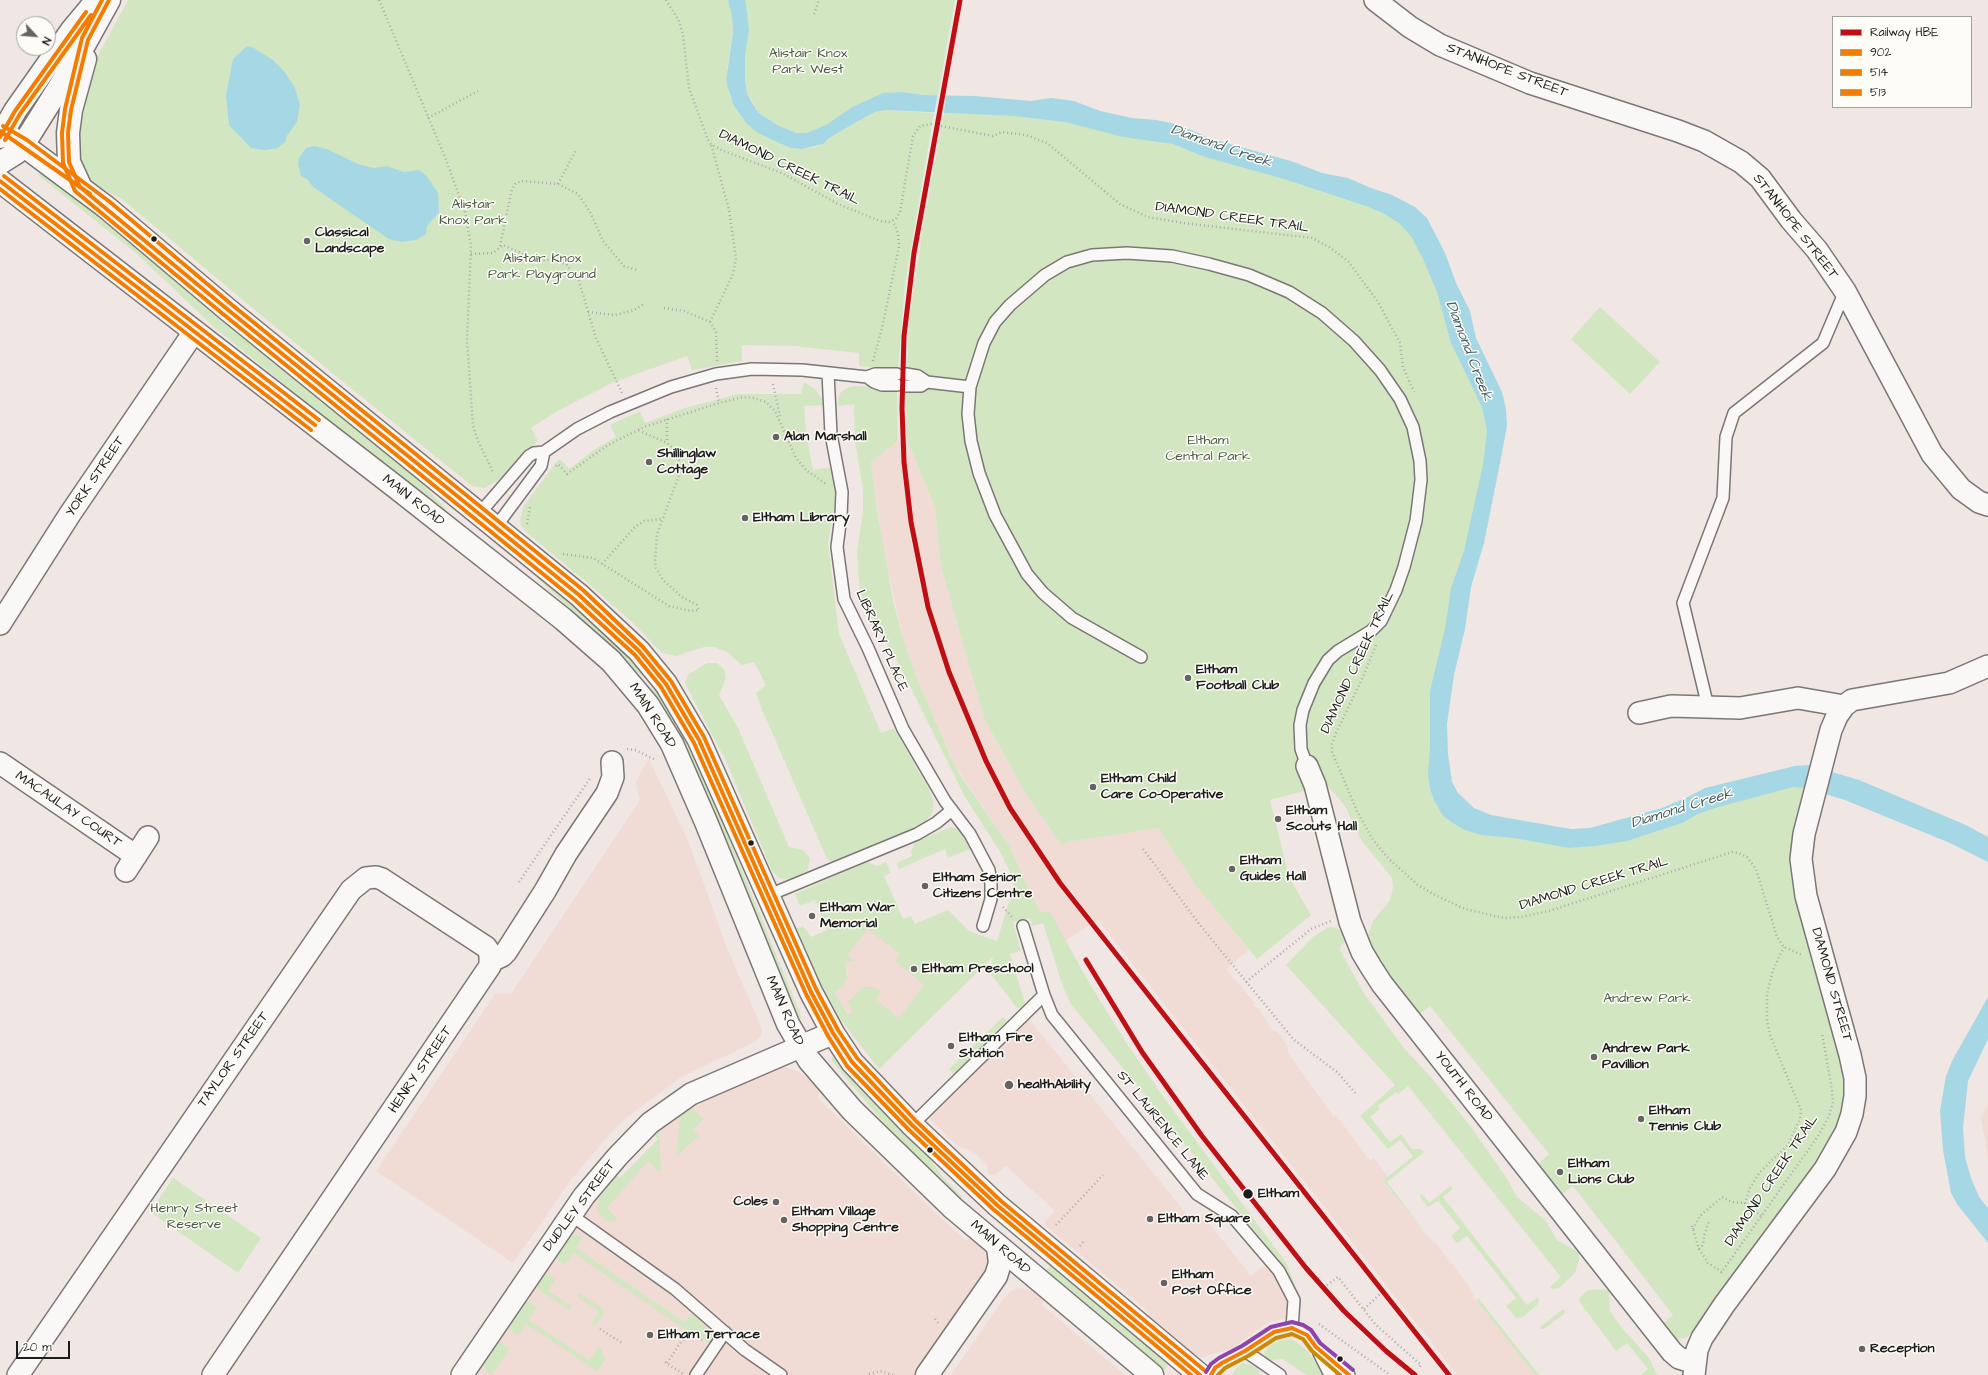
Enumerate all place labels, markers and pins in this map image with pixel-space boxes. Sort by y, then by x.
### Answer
place label: Classical Landscape [315,225,384,258]
unlabelled marker [149,234,159,244]
marker: Classical Landscape [302,236,312,246]
place label: Alan Marshall [784,429,867,445]
marker: Alan Marshall [771,432,781,442]
place label: Shillinglaw Cottage [657,446,716,478]
marker: Shillinglaw Cottage [644,457,654,467]
place label: Eltham Library [753,510,850,526]
marker: Eltham Library [740,513,750,523]
place label: Eltham Football Club [1196,662,1279,694]
marker: Eltham Football Club [1183,673,1193,683]
place label: Eltham Child Care Co-Operative [1101,771,1223,804]
marker: Eltham Child Care Co-Operative [1088,782,1098,792]
place label: Eltham Scouts Hall [1286,803,1357,836]
marker: Eltham Scouts Hall [1273,814,1283,824]
unlabelled marker [746,838,756,848]
place label: Eltham Guides Hall [1240,853,1306,886]
marker: Eltham Guides Hall [1227,864,1237,874]
place label: Eltham Senior Citizens Centre [933,870,1032,902]
marker: Eltham Senior Citizens Centre [920,881,930,891]
place label: Eltham War Memorial [820,900,895,932]
marker: Eltham War Memorial [807,911,817,921]
place label: Eltham Preschool [922,961,1034,977]
marker: Eltham Preschool [909,964,919,974]
place label: Eltham Fire Station [959,1030,1033,1062]
marker: Eltham Fire Station [946,1041,956,1051]
place label: Andrew Park Pavillion [1602,1041,1690,1074]
marker: Andrew Park Pavillion [1589,1052,1599,1062]
place label: healthAbility [1018,1077,1091,1093]
marker: healthAbility [1003,1079,1015,1091]
place label: Eltham Tennis Club [1649,1103,1721,1136]
marker: Eltham Tennis Club [1636,1114,1646,1124]
unlabelled marker [925,1145,935,1155]
place label: Eltham Lions Club [1568,1156,1634,1188]
marker: Eltham Lions Club [1555,1167,1565,1177]
place label: Eltham [1258,1186,1299,1202]
marker: Eltham [1241,1187,1255,1201]
place label: Coles [733,1194,768,1210]
marker: Coles [771,1197,781,1207]
place label: Eltham Village Shopping Centre [792,1204,899,1236]
place label: Eltham Square [1158,1211,1250,1227]
marker: Eltham Square [1145,1214,1155,1224]
marker: Eltham Village Shopping Centre [779,1215,789,1225]
place label: Eltham Post Office [1172,1267,1252,1300]
marker: Eltham Post Office [1159,1278,1169,1288]
place label: Eltham Terrace [658,1327,760,1343]
marker: Eltham Terrace [645,1330,655,1340]
place label: Reception [1870,1341,1934,1357]
marker: Reception [1857,1344,1867,1354]
unlabelled marker [1335,1354,1345,1364]

